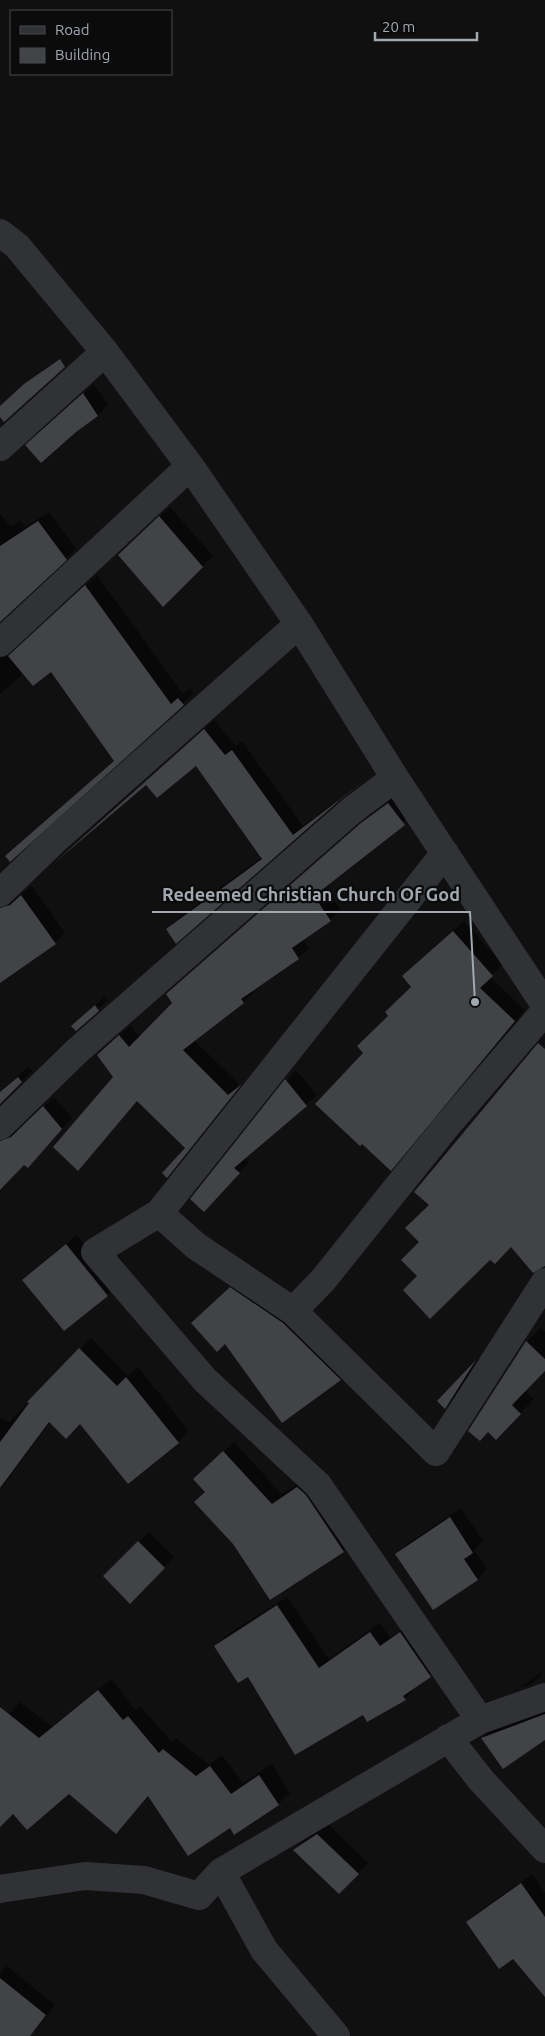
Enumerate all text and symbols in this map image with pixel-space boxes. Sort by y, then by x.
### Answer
legend [10,10,172,75]
scale bar [375,10,478,42]
text: 20 m [382,18,415,35]
text: Road [55,21,90,38]
text: Building [55,46,110,63]
callout: Redeemed Christian Church Of God [152,879,470,912]
text: Redeemed Christian Church Of God [162,884,460,904]

